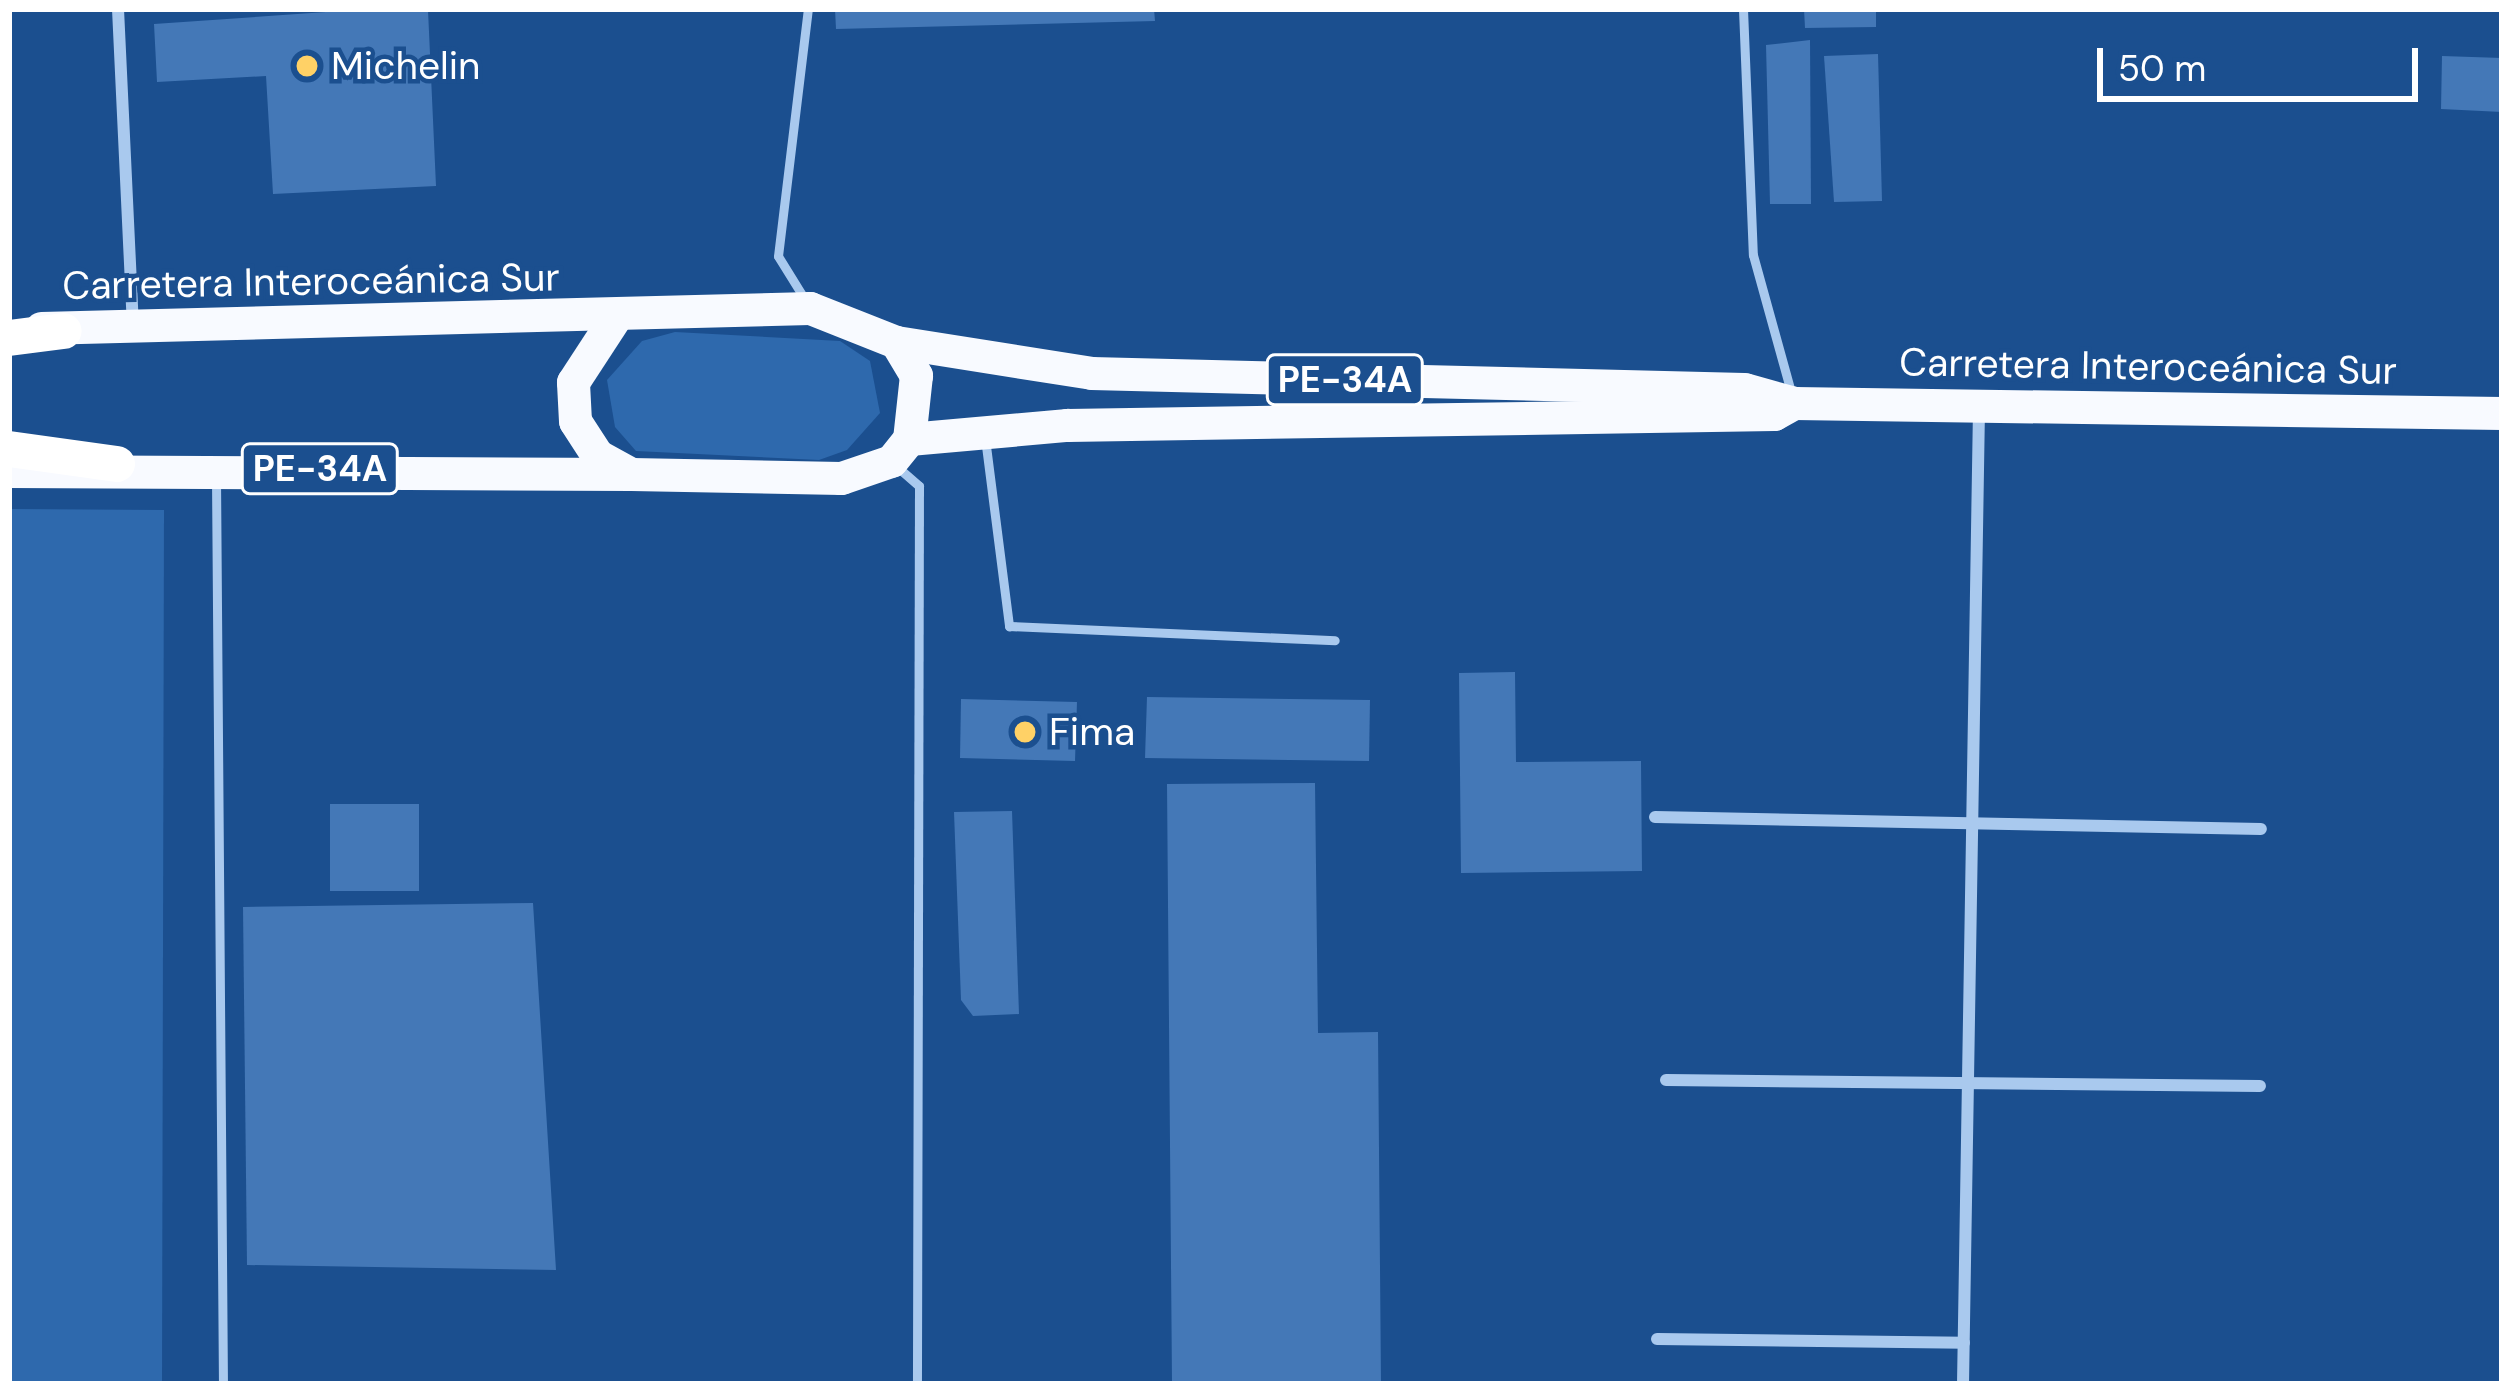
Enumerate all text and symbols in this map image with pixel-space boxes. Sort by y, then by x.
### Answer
scale bar [2103,24,2424,98]
place label: Michelin [331,43,480,89]
text: 50 m [2118,45,2206,92]
marker: Michelin [294,53,320,79]
street label: Carretera Interoceánica Sur [62,254,560,310]
street label: Carretera Interoceánica Sur [1899,339,2397,395]
road number: PE-34A [1264,350,1426,410]
road number: PE-34A [239,439,401,499]
place label: Fima [1049,709,1135,755]
marker: Fima [1012,719,1038,745]

